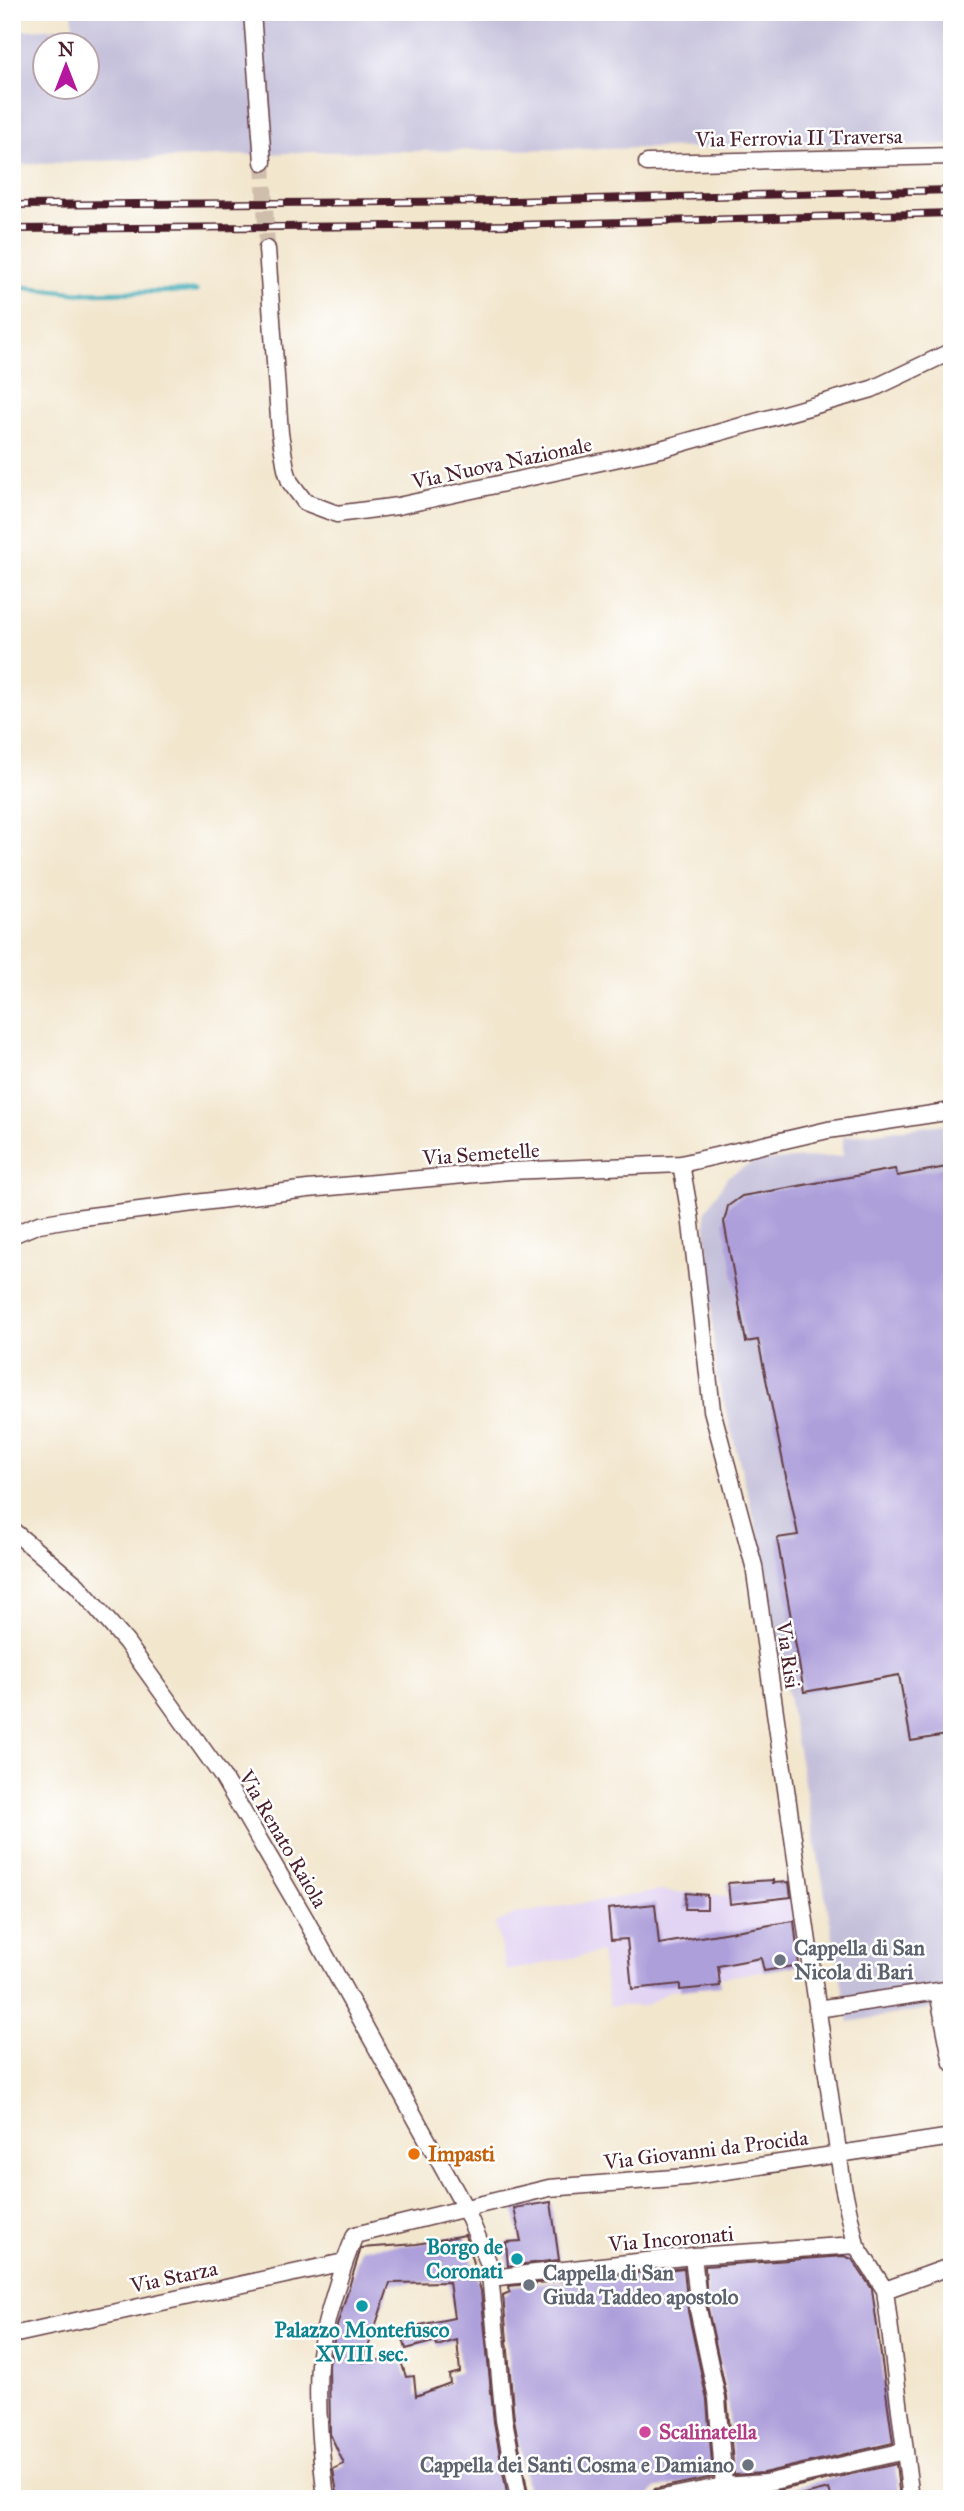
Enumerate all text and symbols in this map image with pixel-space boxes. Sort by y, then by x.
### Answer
north arrow [32,32,102,102]
text: N [58,38,74,61]
street label: Via Ferrovia II Traversa [694,123,903,153]
street label: Via Nuova Nazionale [409,431,595,495]
street label: Via Semetelle [421,1137,541,1171]
street label: Via Risi [770,1619,806,1691]
street label: Via Renato Raiola [233,1765,333,1913]
place label: Cappella di San Nicola di Bari [794,1935,925,1985]
marker: Cappella di San Nicola di Bari [772,1952,788,1968]
street label: Via Giovanni da Procida [601,2125,810,2176]
place label: Impasti [428,2141,495,2167]
marker: Impasti [406,2146,422,2162]
street label: Via Incoronati [606,2221,735,2258]
place label: Borgo de Coronati [426,2234,503,2284]
marker: Borgo de Coronati [509,2251,525,2267]
street label: Via Starza [127,2255,220,2299]
place label: Cappella di San Giuda Taddeo apostolo [543,2260,739,2310]
marker: Cappella di San Giuda Taddeo apostolo [521,2277,537,2293]
marker: Palazzo Montefusco XVIII sec. [354,2298,370,2314]
place label: Palazzo Montefusco XVIII sec. [275,2317,450,2367]
place label: Scalinatella [659,2419,758,2445]
marker: Scalinatella [637,2424,653,2440]
place label: Cappella dei Santi Cosma e Damiano [420,2452,734,2478]
marker: Cappella dei Santi Cosma e Damiano [740,2457,756,2473]

